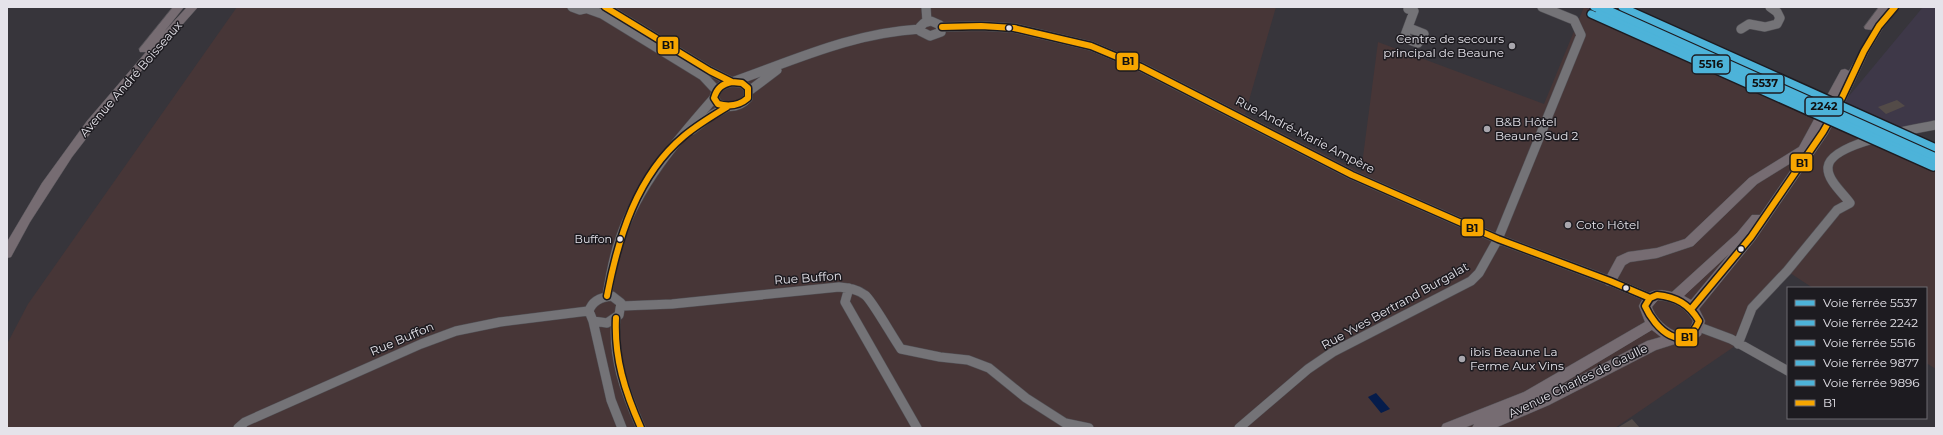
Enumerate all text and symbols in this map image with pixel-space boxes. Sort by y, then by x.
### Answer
street label: Avenue André Boisseaux [76,17,185,140]
unlabelled marker [1004,23,1014,33]
place label: Centre de secours principal de Beaune [1383,31,1504,60]
line badge: B1 [657,36,679,55]
text: B1 [662,38,674,52]
marker: Centre de secours principal de Beaune [1507,41,1517,51]
line badge: B1 [1116,52,1139,71]
text: B1 [1122,54,1134,68]
line badge: 5516 [1692,55,1730,74]
text: 5516 [1699,57,1723,71]
line badge: 5537 [1746,74,1784,93]
text: 5537 [1752,76,1778,90]
street label: Rue André-Marie Ampère [1233,93,1377,176]
line badge: 2242 [1805,97,1843,116]
text: 2242 [1811,99,1838,113]
place label: B&B Hôtel Beaune Sud 2 [1495,114,1578,143]
marker: B&B Hôtel Beaune Sud 2 [1482,124,1492,134]
line badge: B1 [1790,153,1813,172]
text: B1 [1796,156,1808,170]
place label: Coto Hôtel [1576,217,1639,232]
line badge: B1 [1461,218,1484,237]
marker: Coto Hôtel [1563,220,1573,230]
text: B1 [1466,221,1478,235]
place label: Buffon [575,232,612,246]
marker: Buffon [615,234,625,244]
unlabelled marker [1736,244,1746,254]
street label: Rue Yves Bertrand Burgalat [1319,259,1471,352]
street label: Rue Buffon [774,268,842,287]
unlabelled marker [1621,283,1631,293]
legend [1787,287,1927,419]
text: Voie ferrée 5537 [1823,295,1917,310]
text: Voie ferrée 2242 [1823,315,1918,330]
street label: Rue Buffon [368,318,436,359]
line badge: B1 [1675,328,1698,347]
text: B1 [1681,330,1693,344]
text: Voie ferrée 5516 [1823,335,1915,350]
street label: Avenue Charles de Gaulle [1506,340,1650,421]
place label: ibis Beaune La Ferme Aux Vins [1470,344,1564,373]
marker: ibis Beaune La Ferme Aux Vins [1457,354,1467,364]
text: Voie ferrée 9877 [1823,355,1919,370]
text: Voie ferrée 9896 [1823,375,1920,390]
text: B1 [1823,395,1836,410]

